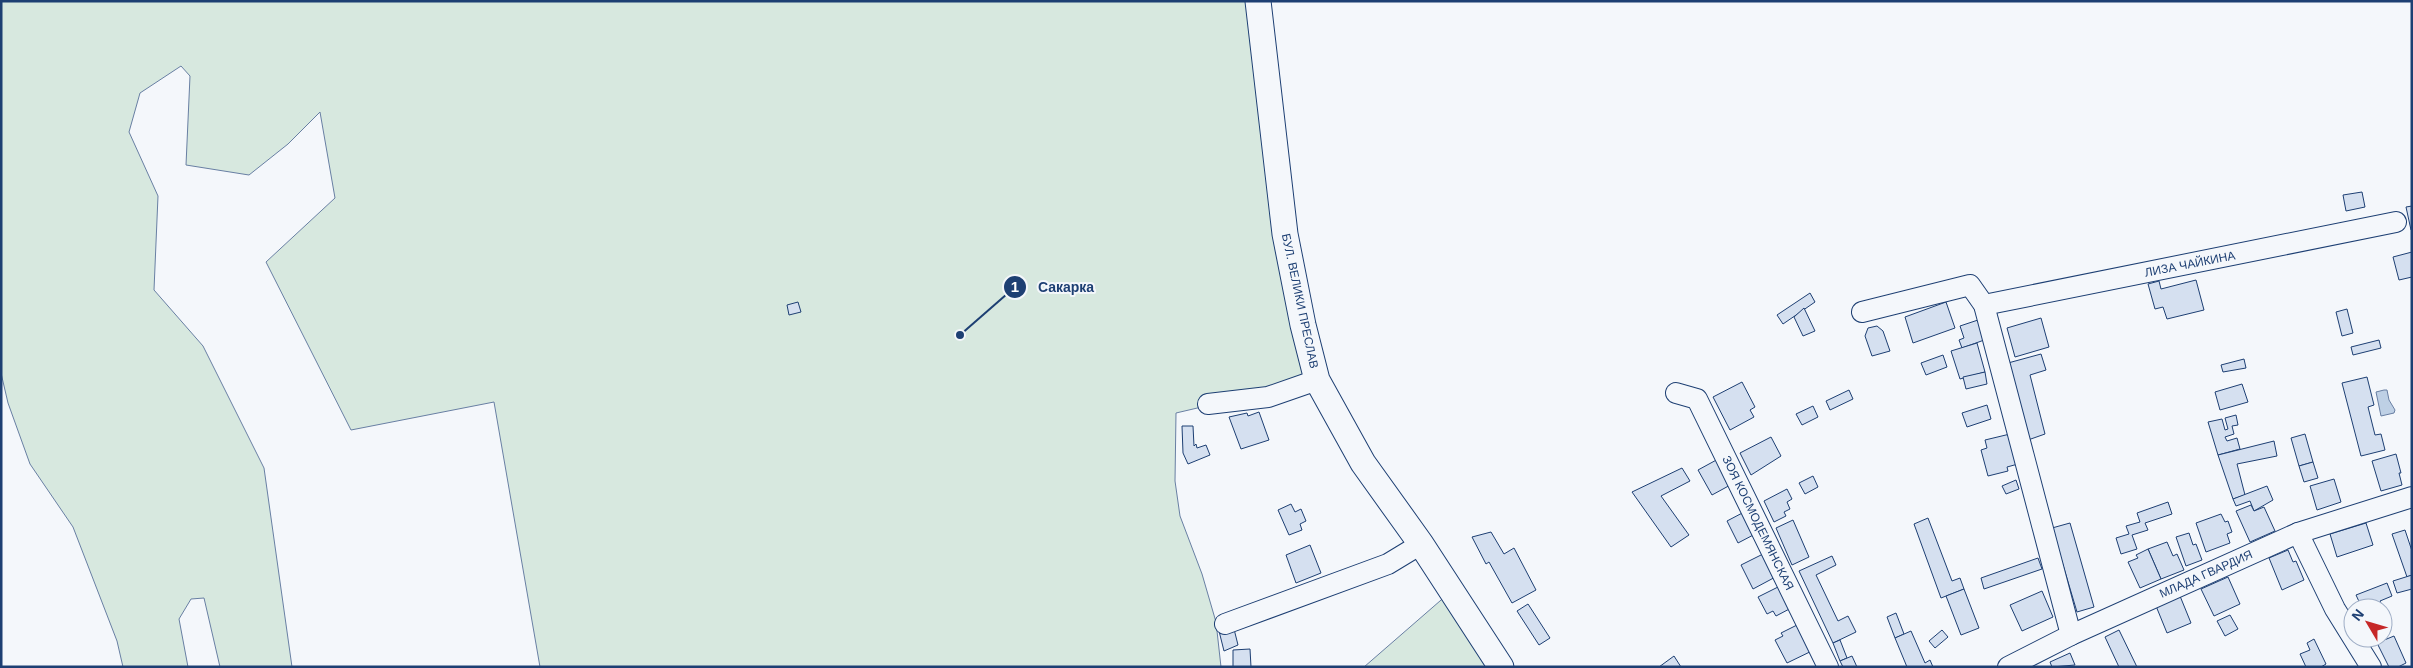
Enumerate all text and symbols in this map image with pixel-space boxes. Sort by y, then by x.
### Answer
street label: БУЛ. ВЕЛИКИ ПРЕСЛАВ [1279,232,1321,370]
street label: ЛИЗА ЧАЙКИНА [2143,247,2236,280]
callout: Сакарка [1002,273,1104,302]
text: 1 [1011,278,1019,295]
text: Сакарка [1038,279,1094,295]
street label: ЗОЯ КОСМОДЕМЯНСКАЯ [1719,454,1797,592]
street label: МЛАДА ГВАРДИЯ [2157,547,2255,601]
north arrow [2343,598,2393,648]
text: N [2348,606,2367,624]

